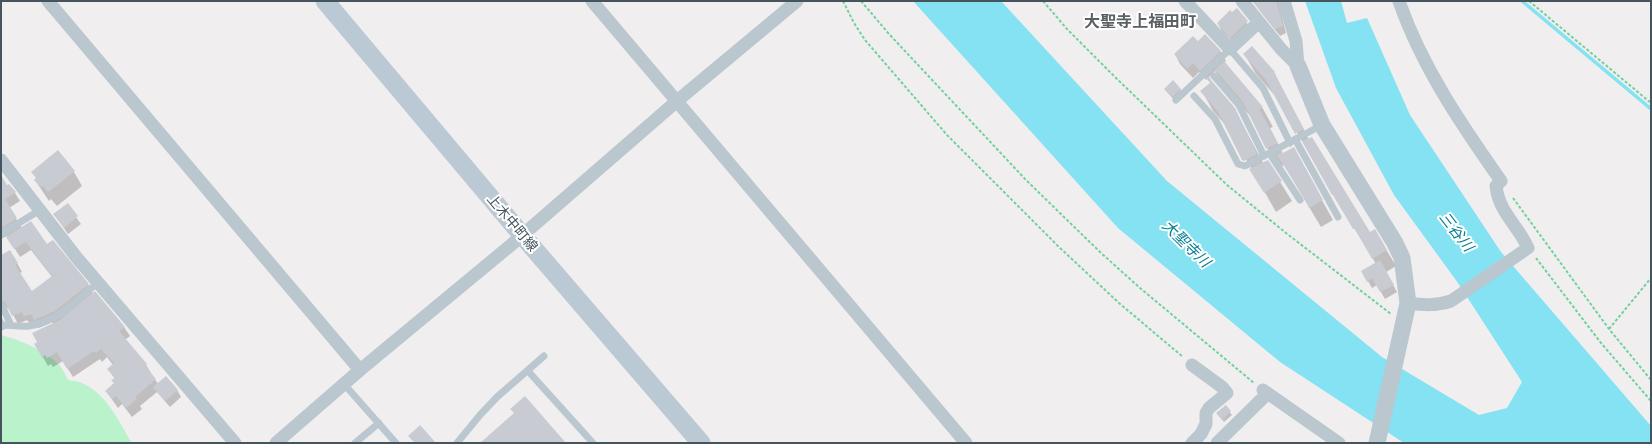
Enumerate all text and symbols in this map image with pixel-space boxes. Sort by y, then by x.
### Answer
district label: 大聖寺上福田町 [1084,12,1196,32]
street label: 上木中町線 [483,191,541,255]
water label: 三谷川 [1435,209,1477,255]
water label: 大聖寺川 [1158,217,1214,271]

